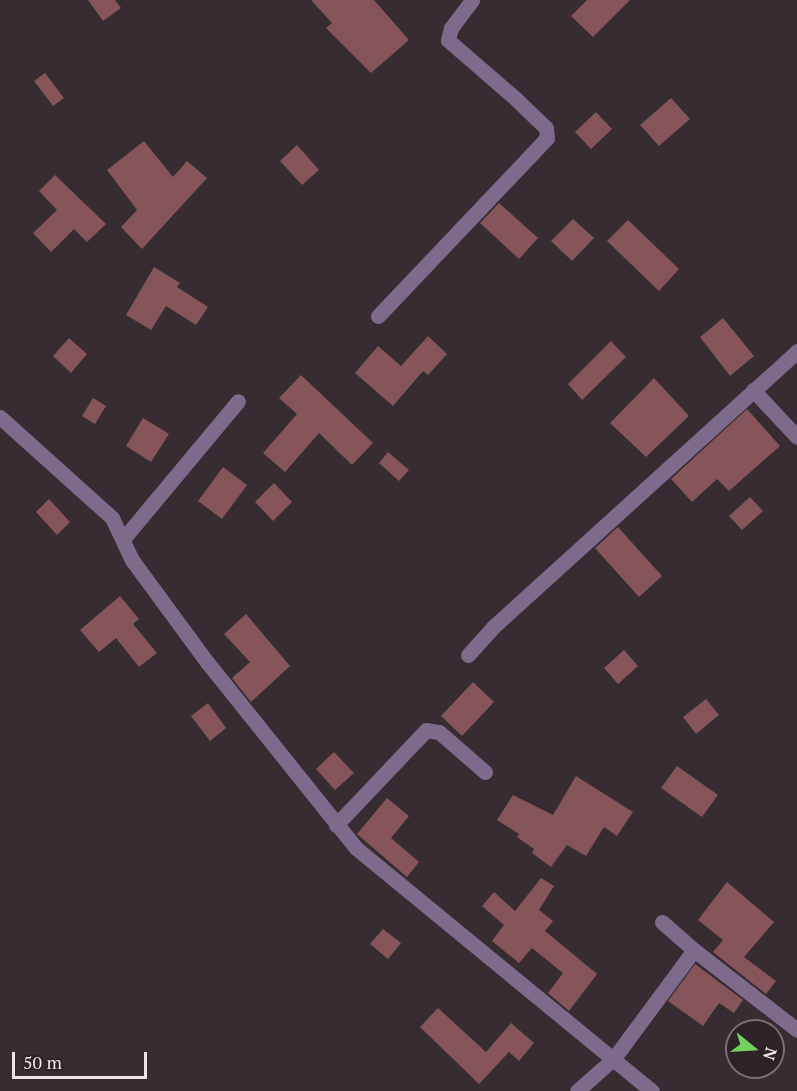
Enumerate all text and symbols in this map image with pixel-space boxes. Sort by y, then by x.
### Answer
north arrow [725,1019,785,1079]
scale bar [15,1040,150,1078]
text: N [758,1045,783,1063]
text: 50 m [23,1050,62,1074]

